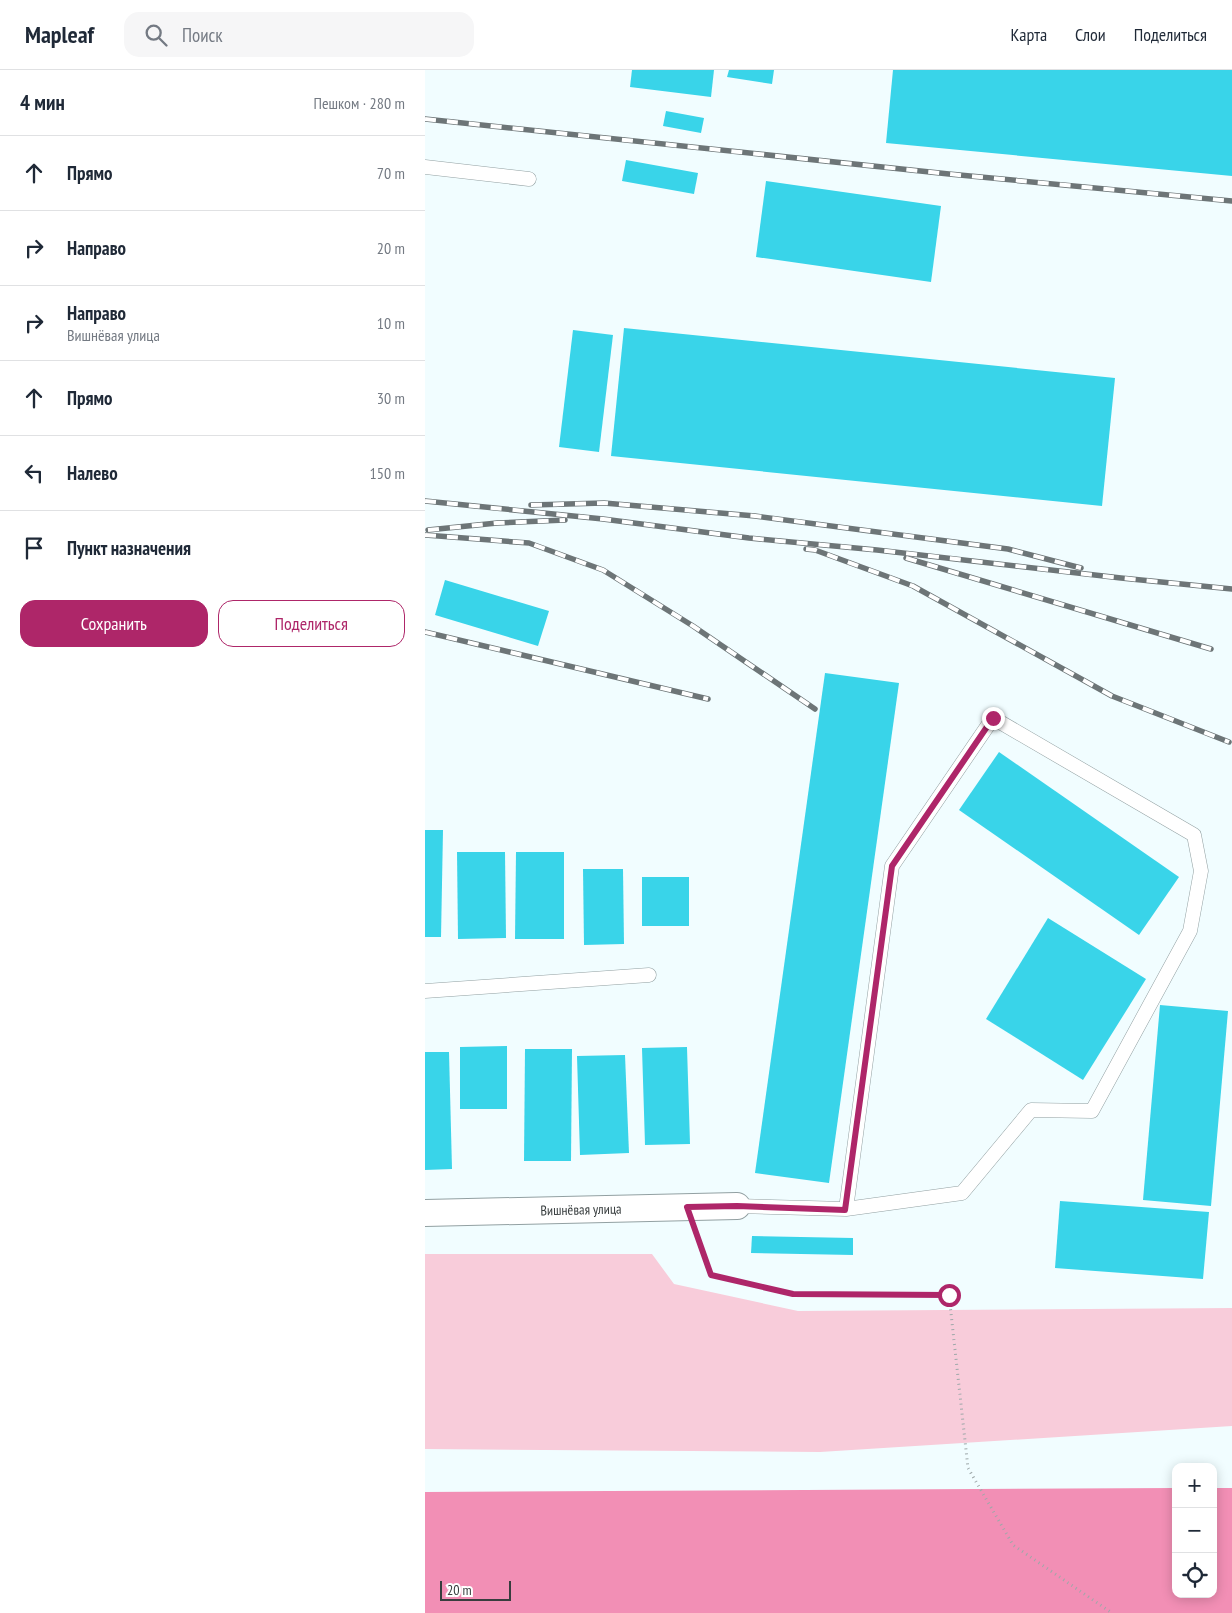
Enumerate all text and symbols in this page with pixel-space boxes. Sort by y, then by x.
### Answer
search box [124,12,474,57]
text: Mapleaf [25,19,94,50]
icon: search [142,21,170,49]
text: Поиск [182,23,223,47]
text: Карта [1010,23,1047,46]
text: Слои [1075,23,1106,46]
text: Поделиться [1134,23,1207,46]
text: 4 мин [20,89,65,116]
text: Пешком · 280 m [314,93,405,113]
icon: ahead [20,159,48,187]
text: Прямо [67,161,112,185]
text: 70 m [377,163,405,183]
icon: right [20,234,48,262]
text: Направо [67,236,126,260]
text: 20 m [377,238,405,258]
text: Направо [67,301,126,325]
icon: right [20,309,48,337]
text: 10 m [377,313,405,333]
text: Вишнёвая улица [67,325,160,345]
icon: ahead [20,384,48,412]
text: Прямо [67,386,112,410]
text: 30 m [377,388,405,408]
icon: left [20,459,48,487]
text: Налево [67,461,118,485]
text: 150 m [370,463,405,483]
icon: arrive [20,534,48,562]
text: Пункт назначения [67,536,191,560]
button: Сохранить [20,600,208,647]
button: Поделиться [218,600,405,647]
route end [982,707,1005,730]
street label: Вишнёвая улица [540,1200,622,1219]
route start [938,1284,961,1307]
map controls [1172,1463,1217,1598]
button: + [1172,1463,1217,1508]
button: − [1172,1508,1217,1553]
button: locate [1172,1553,1217,1598]
scale bar [440,1578,511,1601]
text: 20 m [447,1581,472,1599]

